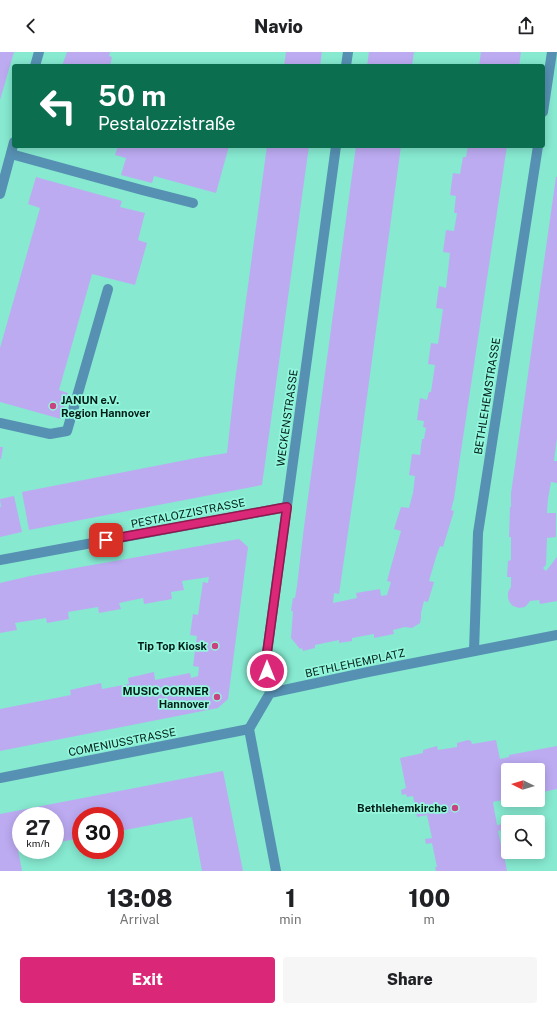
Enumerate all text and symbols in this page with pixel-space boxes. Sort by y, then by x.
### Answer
icon: back [20,15,42,37]
icon: share [515,15,537,37]
text: Navio [254,16,303,37]
text: 50 m [98,79,166,112]
icon: left [32,80,84,132]
text: Pestalozzistraße [98,113,236,134]
street label: BETHLEHEMSTRASSE [472,337,502,455]
street label: WECKENSTRASSE [274,368,300,467]
place label: JANUN e.V. Region Hannover [61,394,151,419]
marker: JANUN e.V. Region Hannover [48,401,58,411]
street label: PESTALOZZISTRASSE [130,496,246,530]
pin [89,523,123,557]
icon: arrive [95,529,117,551]
place label: Tip Top Kiosk [137,640,208,652]
marker: Tip Top Kiosk [210,641,220,651]
street label: BETHLEHEMPLATZ [304,647,406,679]
position arrow [246,650,288,692]
place label: MUSIC CORNER Hannover [123,685,209,710]
marker: MUSIC CORNER Hannover [212,692,222,702]
street label: COMENIUSSTRASSE [67,726,177,758]
north arrow [501,763,545,807]
map controls [501,763,545,859]
place label: Bethlehemkirche [357,802,447,814]
marker: Bethlehemkirche [450,803,460,813]
speed limit sign: 30 [72,807,124,859]
button: search [501,815,545,859]
text: 27 [25,816,51,840]
text: km/h [26,837,50,849]
text: 13:08 [107,884,173,912]
text: 1 [285,884,296,912]
text: 100 [408,884,450,912]
text: Arrival [120,912,160,927]
text: min [279,912,301,927]
text: m [424,912,435,927]
button: Exit [20,957,275,1003]
button: Share [283,957,537,1003]

